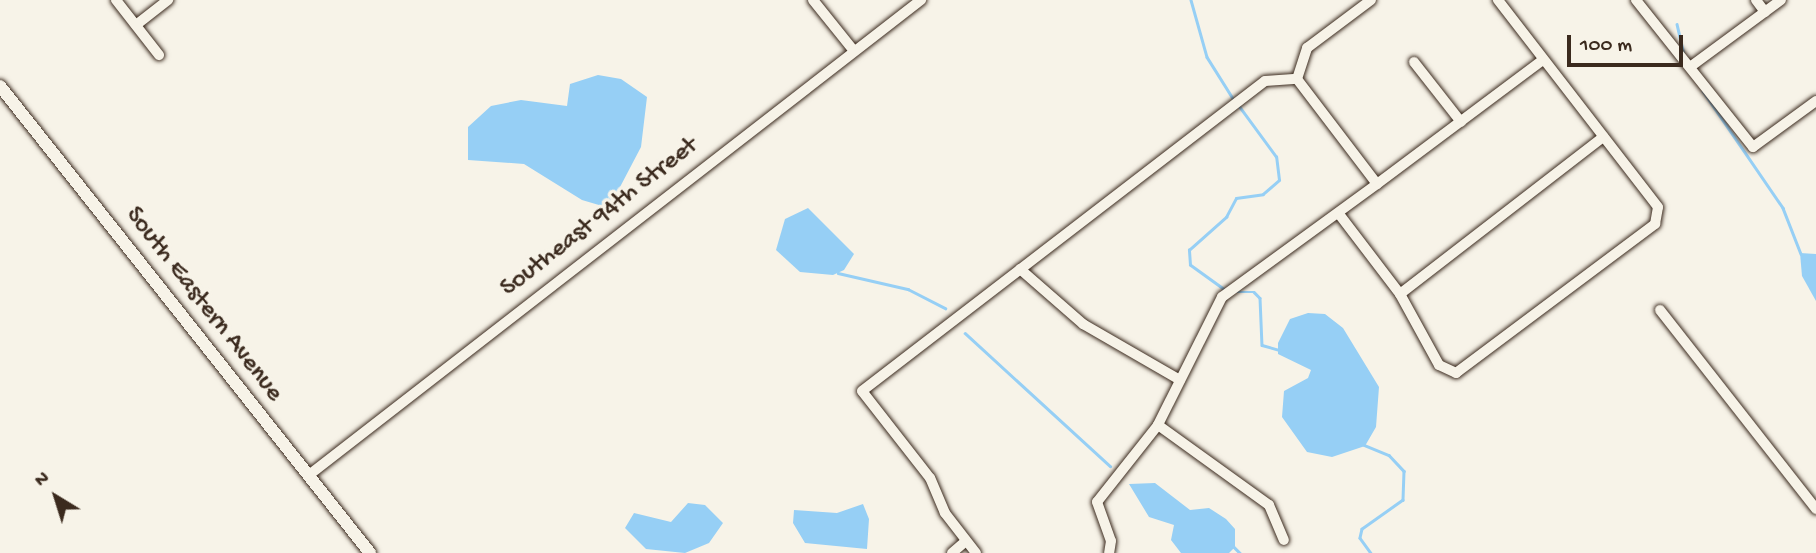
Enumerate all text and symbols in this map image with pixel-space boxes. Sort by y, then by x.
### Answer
scale bar [1571,21,1686,65]
text: 100 m [1580,34,1632,59]
street label: Southeast 94th Street [495,131,705,305]
street label: South Eastern Avenue [117,201,289,409]
north arrow [21,462,91,532]
text: N [31,467,55,493]

